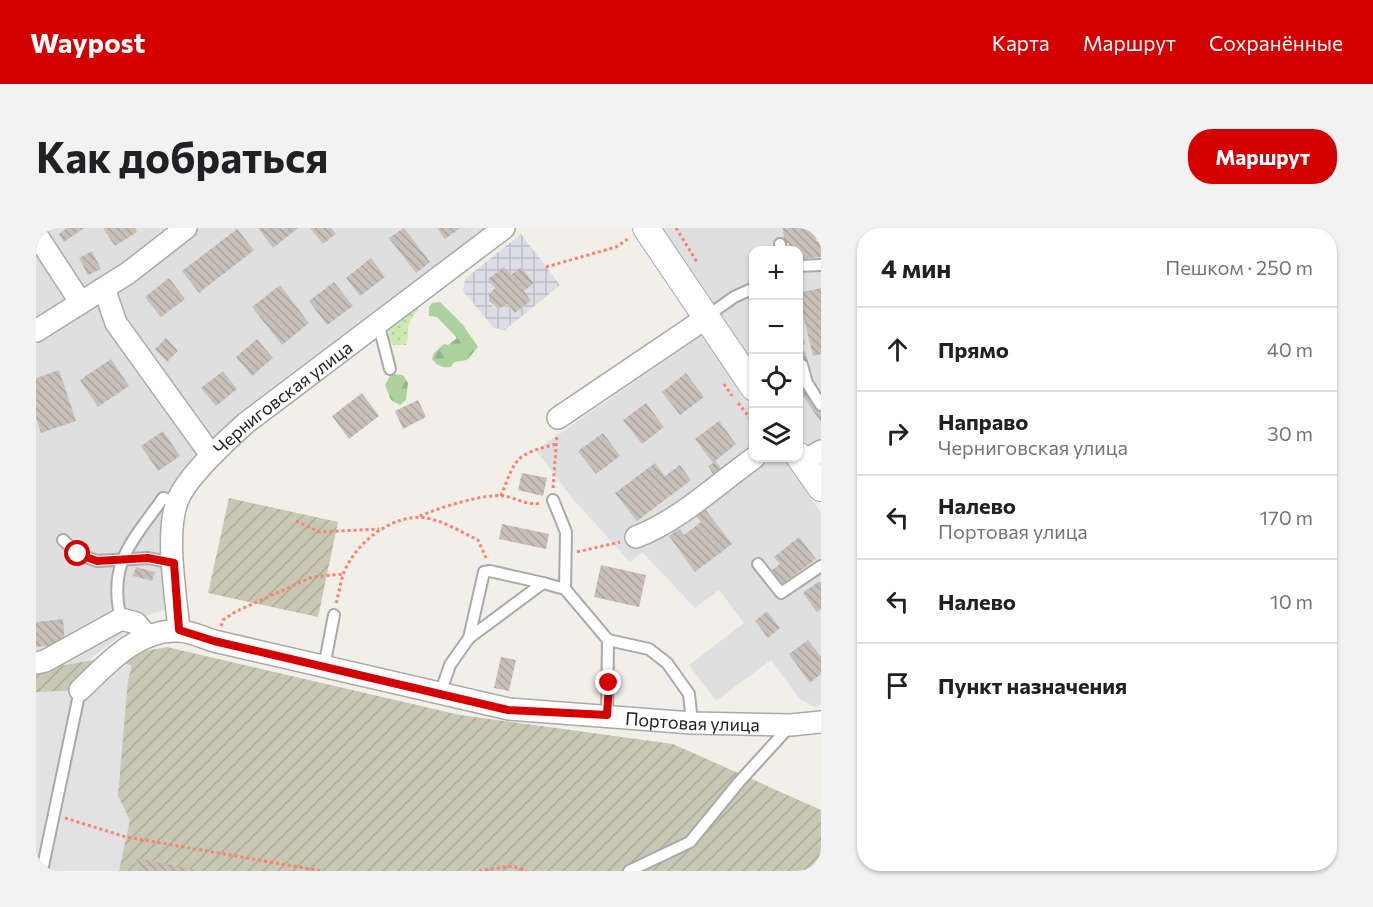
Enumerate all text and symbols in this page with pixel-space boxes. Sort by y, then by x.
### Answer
text: Waypost [30,25,145,59]
text: Карта [992,30,1050,55]
text: Маршрут [1083,30,1176,55]
text: Сохранённые [1209,30,1343,55]
button: Маршрут [1188,129,1337,184]
text: Как добраться [36,130,328,182]
map controls [749,246,803,462]
button: + [749,246,803,300]
text: 4 мин [881,252,951,283]
text: Пешком · 250 m [1165,255,1313,279]
button: − [749,300,803,354]
icon: ahead [881,333,914,366]
street label: Черниговская улица [208,336,356,459]
text: Прямо [938,336,1009,363]
text: 40 m [1267,337,1313,361]
button: locate [749,354,803,408]
button: layers [749,408,803,462]
text: Направо [938,408,1028,435]
icon: right [881,417,914,450]
text: 30 m [1267,421,1313,445]
text: Черниговская улица [938,435,1128,459]
text: Налево [938,492,1016,519]
icon: left [881,501,914,534]
text: 170 m [1260,505,1313,529]
text: Портовая улица [938,519,1088,543]
route start [64,540,90,566]
icon: left [881,585,914,618]
text: Налево [938,588,1016,615]
text: 10 m [1270,589,1313,613]
route end [595,669,621,695]
icon: arrive [881,669,914,702]
text: Пункт назначения [938,672,1127,699]
street label: Портовая улица [624,707,760,735]

